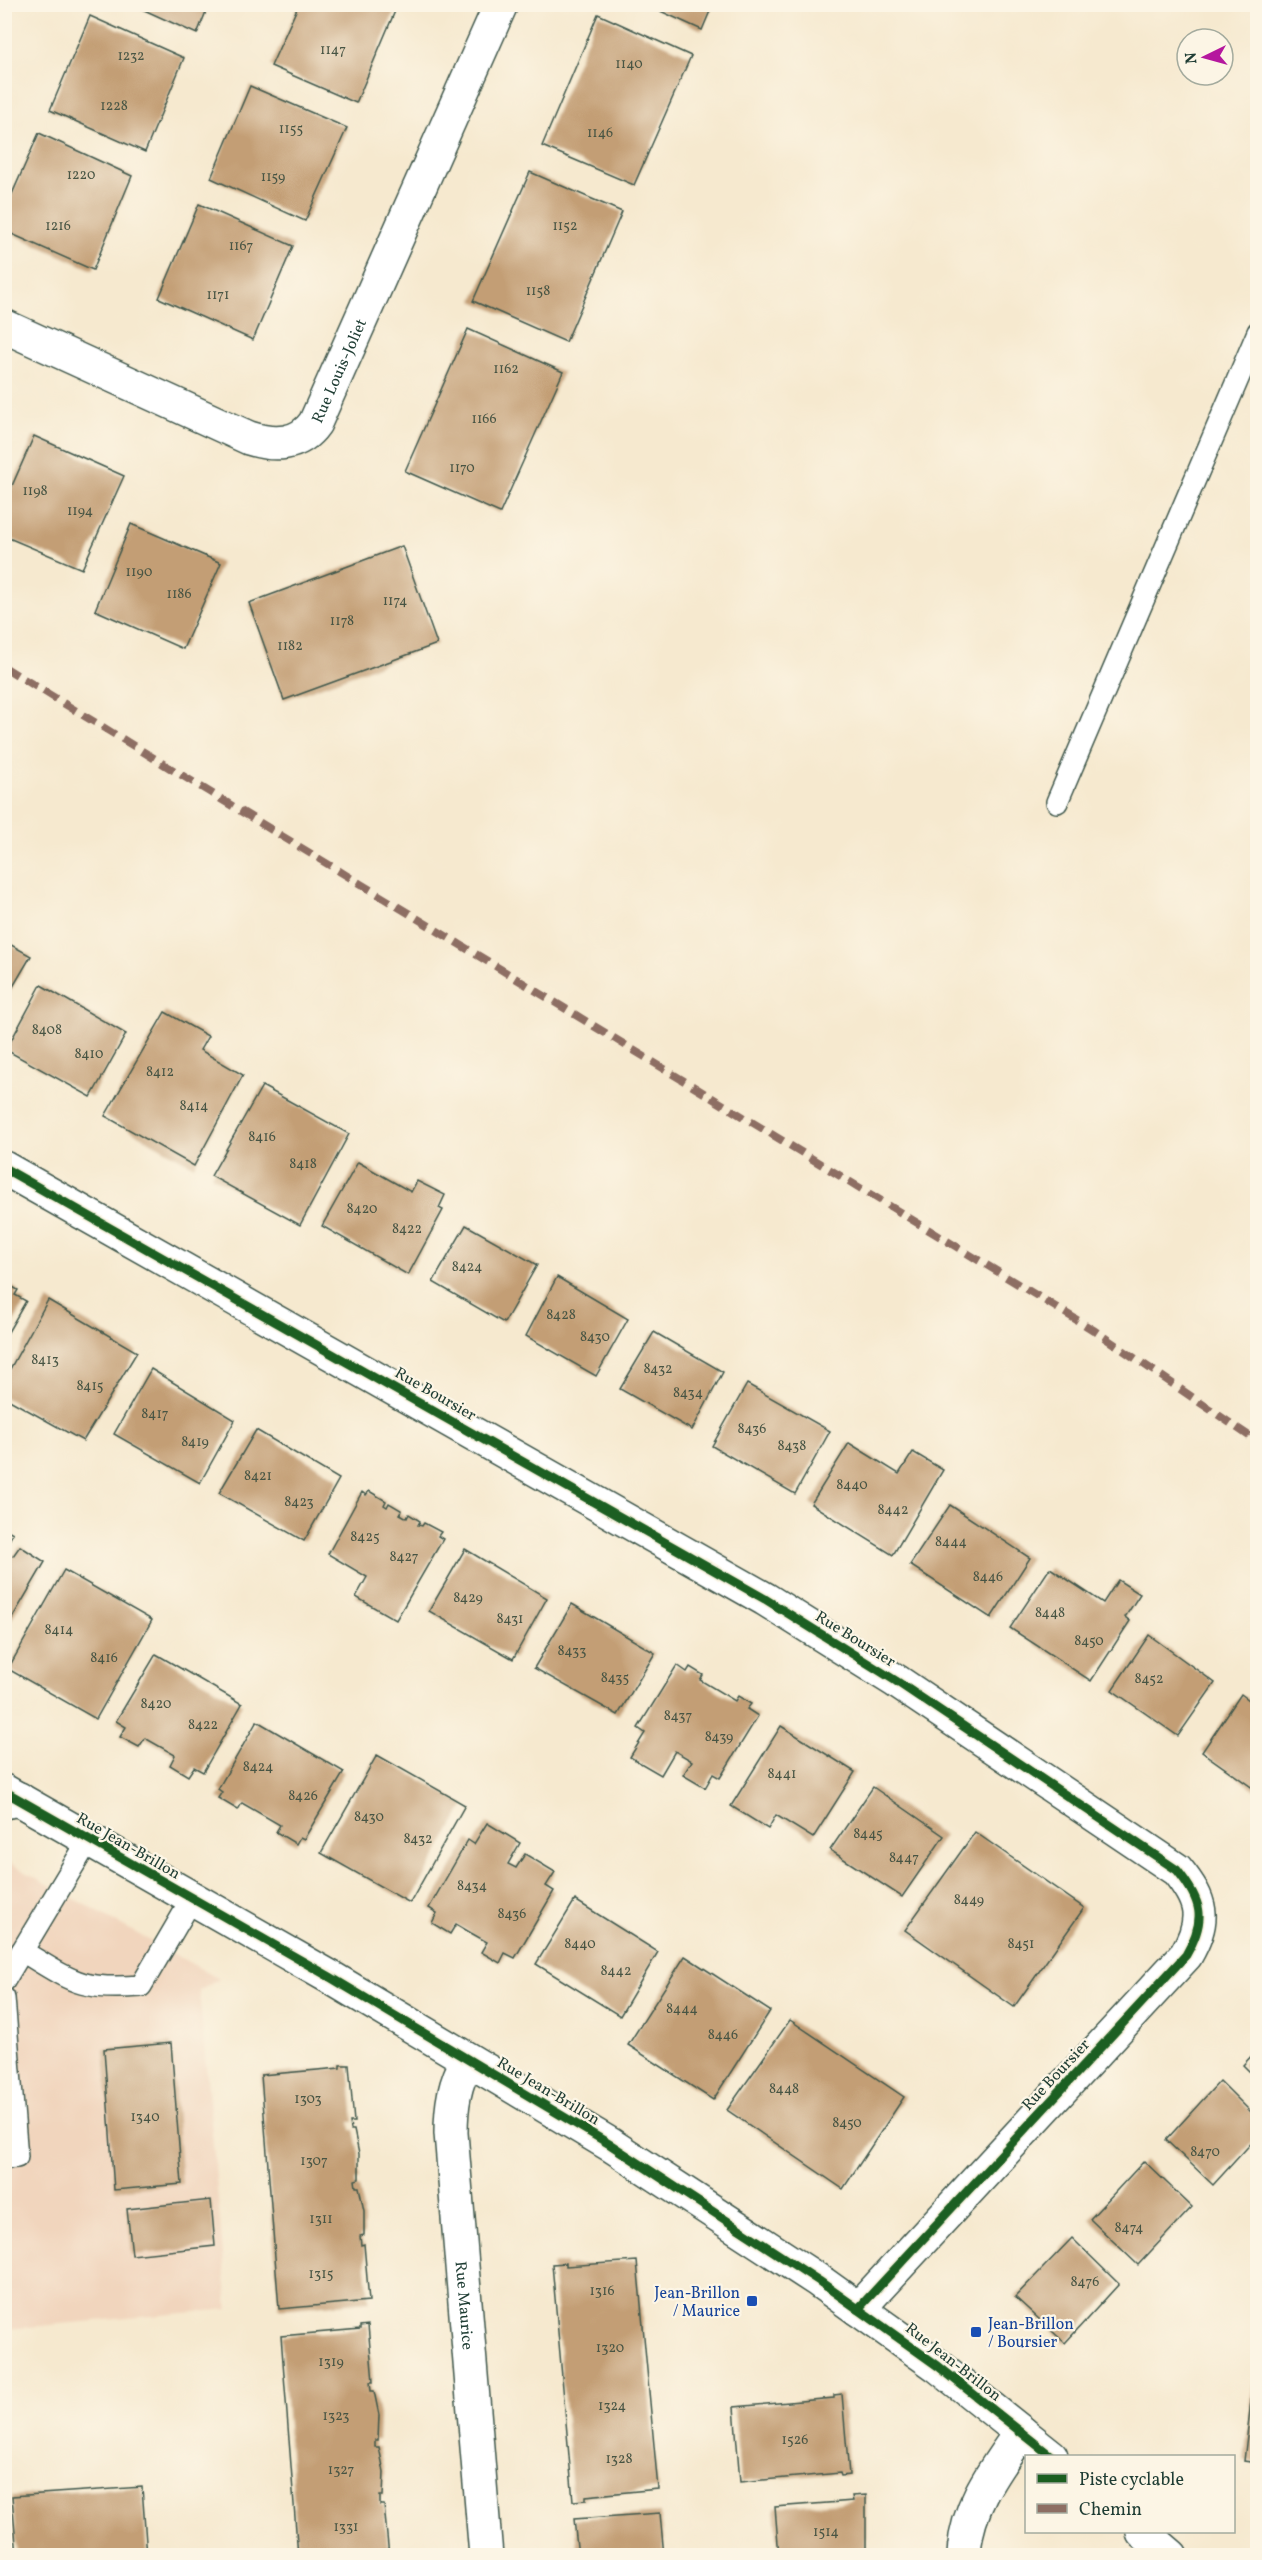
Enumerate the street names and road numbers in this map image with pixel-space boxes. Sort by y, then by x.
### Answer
street label: Rue Louis-Joliet [307,315,373,427]
street label: Rue Boursier [390,1362,480,1427]
street label: Rue Boursier [811,1606,900,1673]
street label: Rue Jean-Brillon [72,1808,184,1885]
street label: Rue Boursier [1017,2034,1096,2116]
street label: Rue Jean-Brillon [492,2052,604,2131]
street label: Rue Maurice [449,2260,478,2351]
street label: Rue Jean-Brillon [900,2318,1005,2407]

